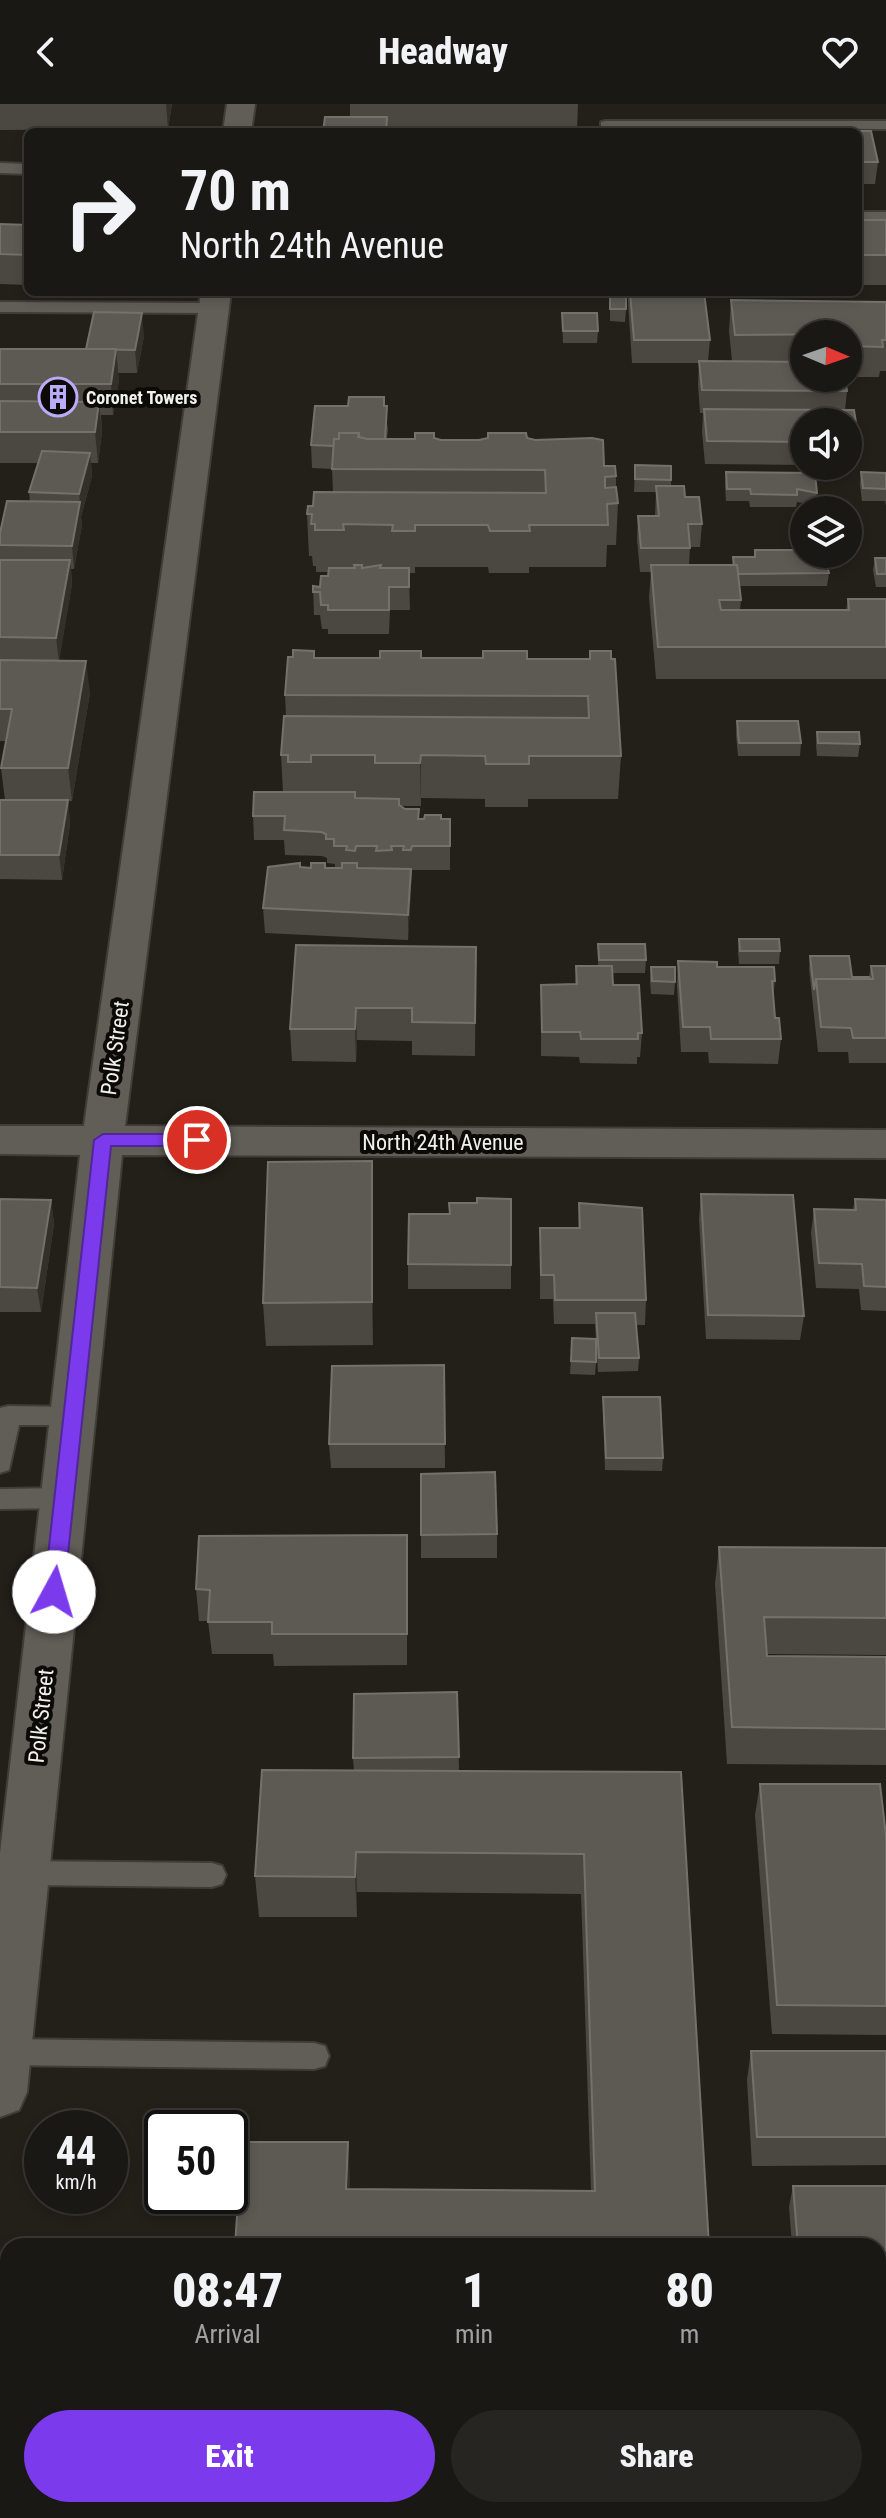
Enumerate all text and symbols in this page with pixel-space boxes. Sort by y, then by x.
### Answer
icon: back [24,30,68,74]
icon: heart [818,30,862,74]
text: Headway [378,31,508,73]
text: 70 m [180,158,291,224]
icon: right [48,160,152,264]
text: North 24th Avenue [180,225,444,267]
north arrow [790,320,862,392]
map controls [790,320,862,568]
building icon: Coronet Towers [37,376,79,418]
place label: Coronet Towers [86,387,198,408]
button: sound [790,408,862,480]
button: layers [790,496,862,568]
street label: Polk Street [96,999,134,1097]
pin [163,1106,231,1174]
icon: arrive [175,1118,219,1162]
street label: North 24th Avenue [362,1130,524,1155]
position arrow [12,1550,96,1634]
street label: Polk Street [24,1668,58,1764]
speed limit sign: 50 [144,2110,248,2214]
text: 44 [56,2128,96,2175]
text: km/h [55,2170,97,2194]
text: 08:47 [172,2262,283,2319]
text: 1 [462,2262,486,2319]
text: 80 [665,2262,714,2319]
text: Arrival [194,2319,261,2349]
text: min [455,2319,493,2349]
text: m [680,2319,699,2349]
button: Exit [24,2410,435,2502]
button: Share [451,2410,862,2502]

